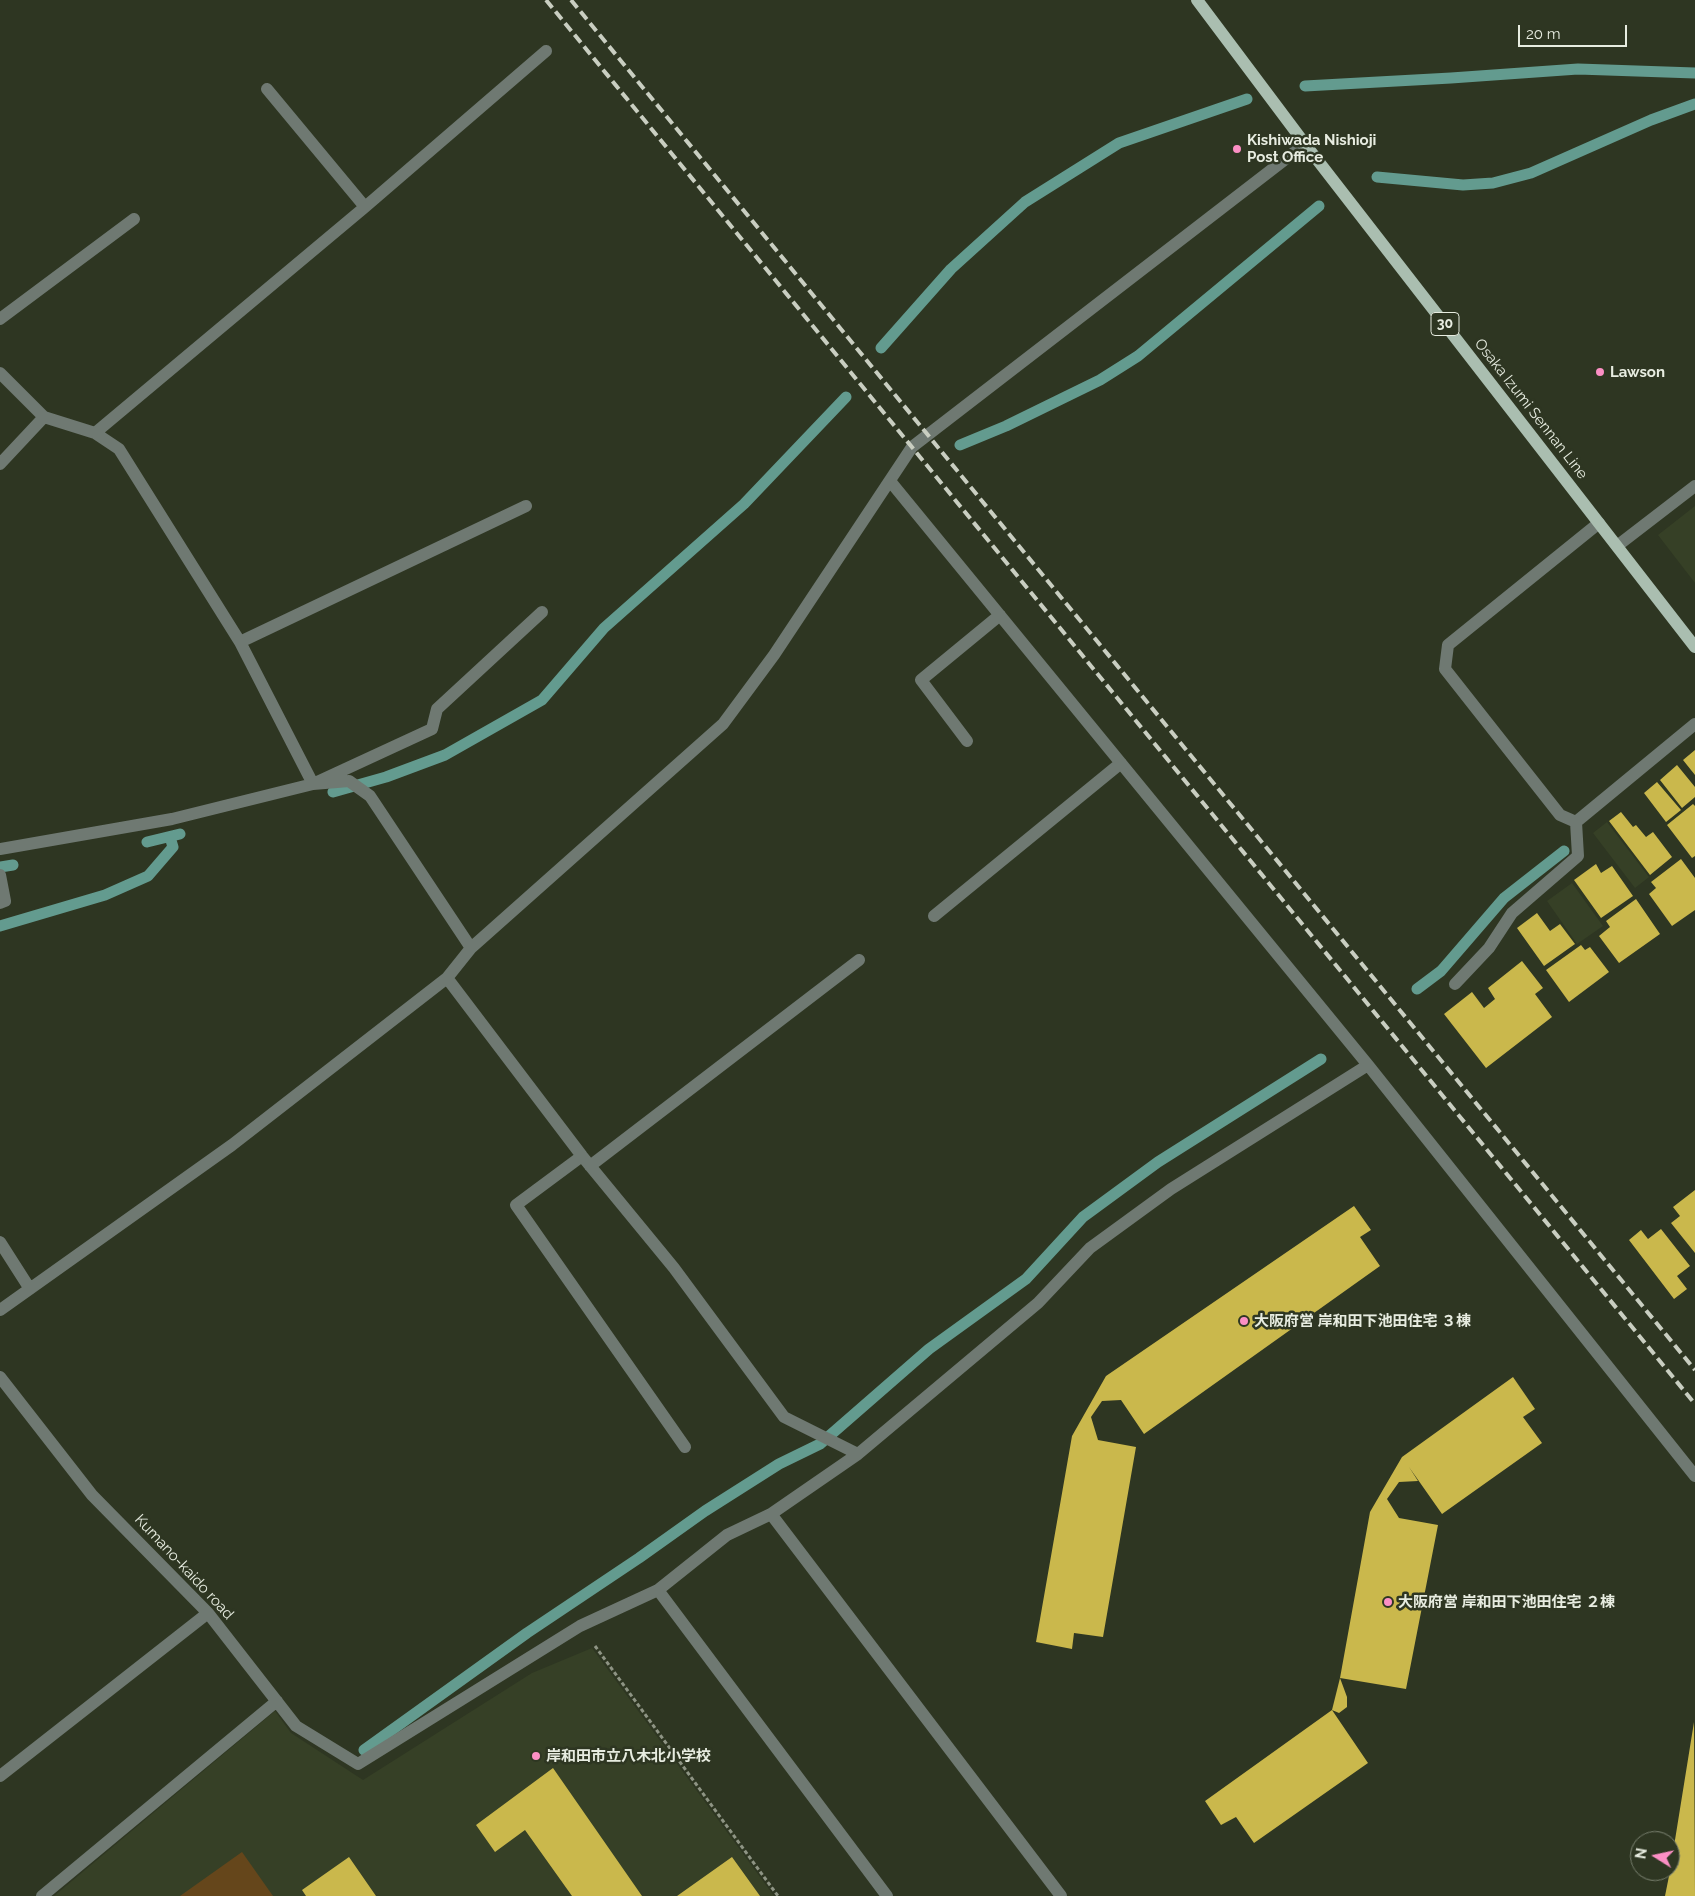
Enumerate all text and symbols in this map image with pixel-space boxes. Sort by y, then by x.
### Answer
scale bar [1520,15,1629,47]
text: 20 m [1526,25,1561,43]
place label: Kishiwada Nishioji Post Office [1247,131,1376,166]
marker: Kishiwada Nishioji Post Office [1231,143,1243,155]
road number: 30 [1431,312,1459,336]
street label: Osaka Izumi Sennan Line [1471,335,1591,483]
place label: Lawson [1610,363,1665,381]
marker: Lawson [1594,366,1606,378]
place label: 大阪府営 岸和田下池田住宅 ３棟 [1254,1312,1471,1330]
marker: 大阪府営 岸和田下池田住宅 ３棟 [1238,1315,1250,1327]
street label: Kumano-kaido road [131,1511,237,1623]
place label: 大阪府営 岸和田下池田住宅 ２棟 [1398,1593,1615,1611]
marker: 大阪府営 岸和田下池田住宅 ２棟 [1382,1596,1394,1608]
place label: 岸和田市立八木北小学校 [546,1747,711,1765]
marker: 岸和田市立八木北小学校 [530,1750,542,1762]
north arrow [1630,1831,1680,1881]
text: N [1632,1847,1650,1860]

